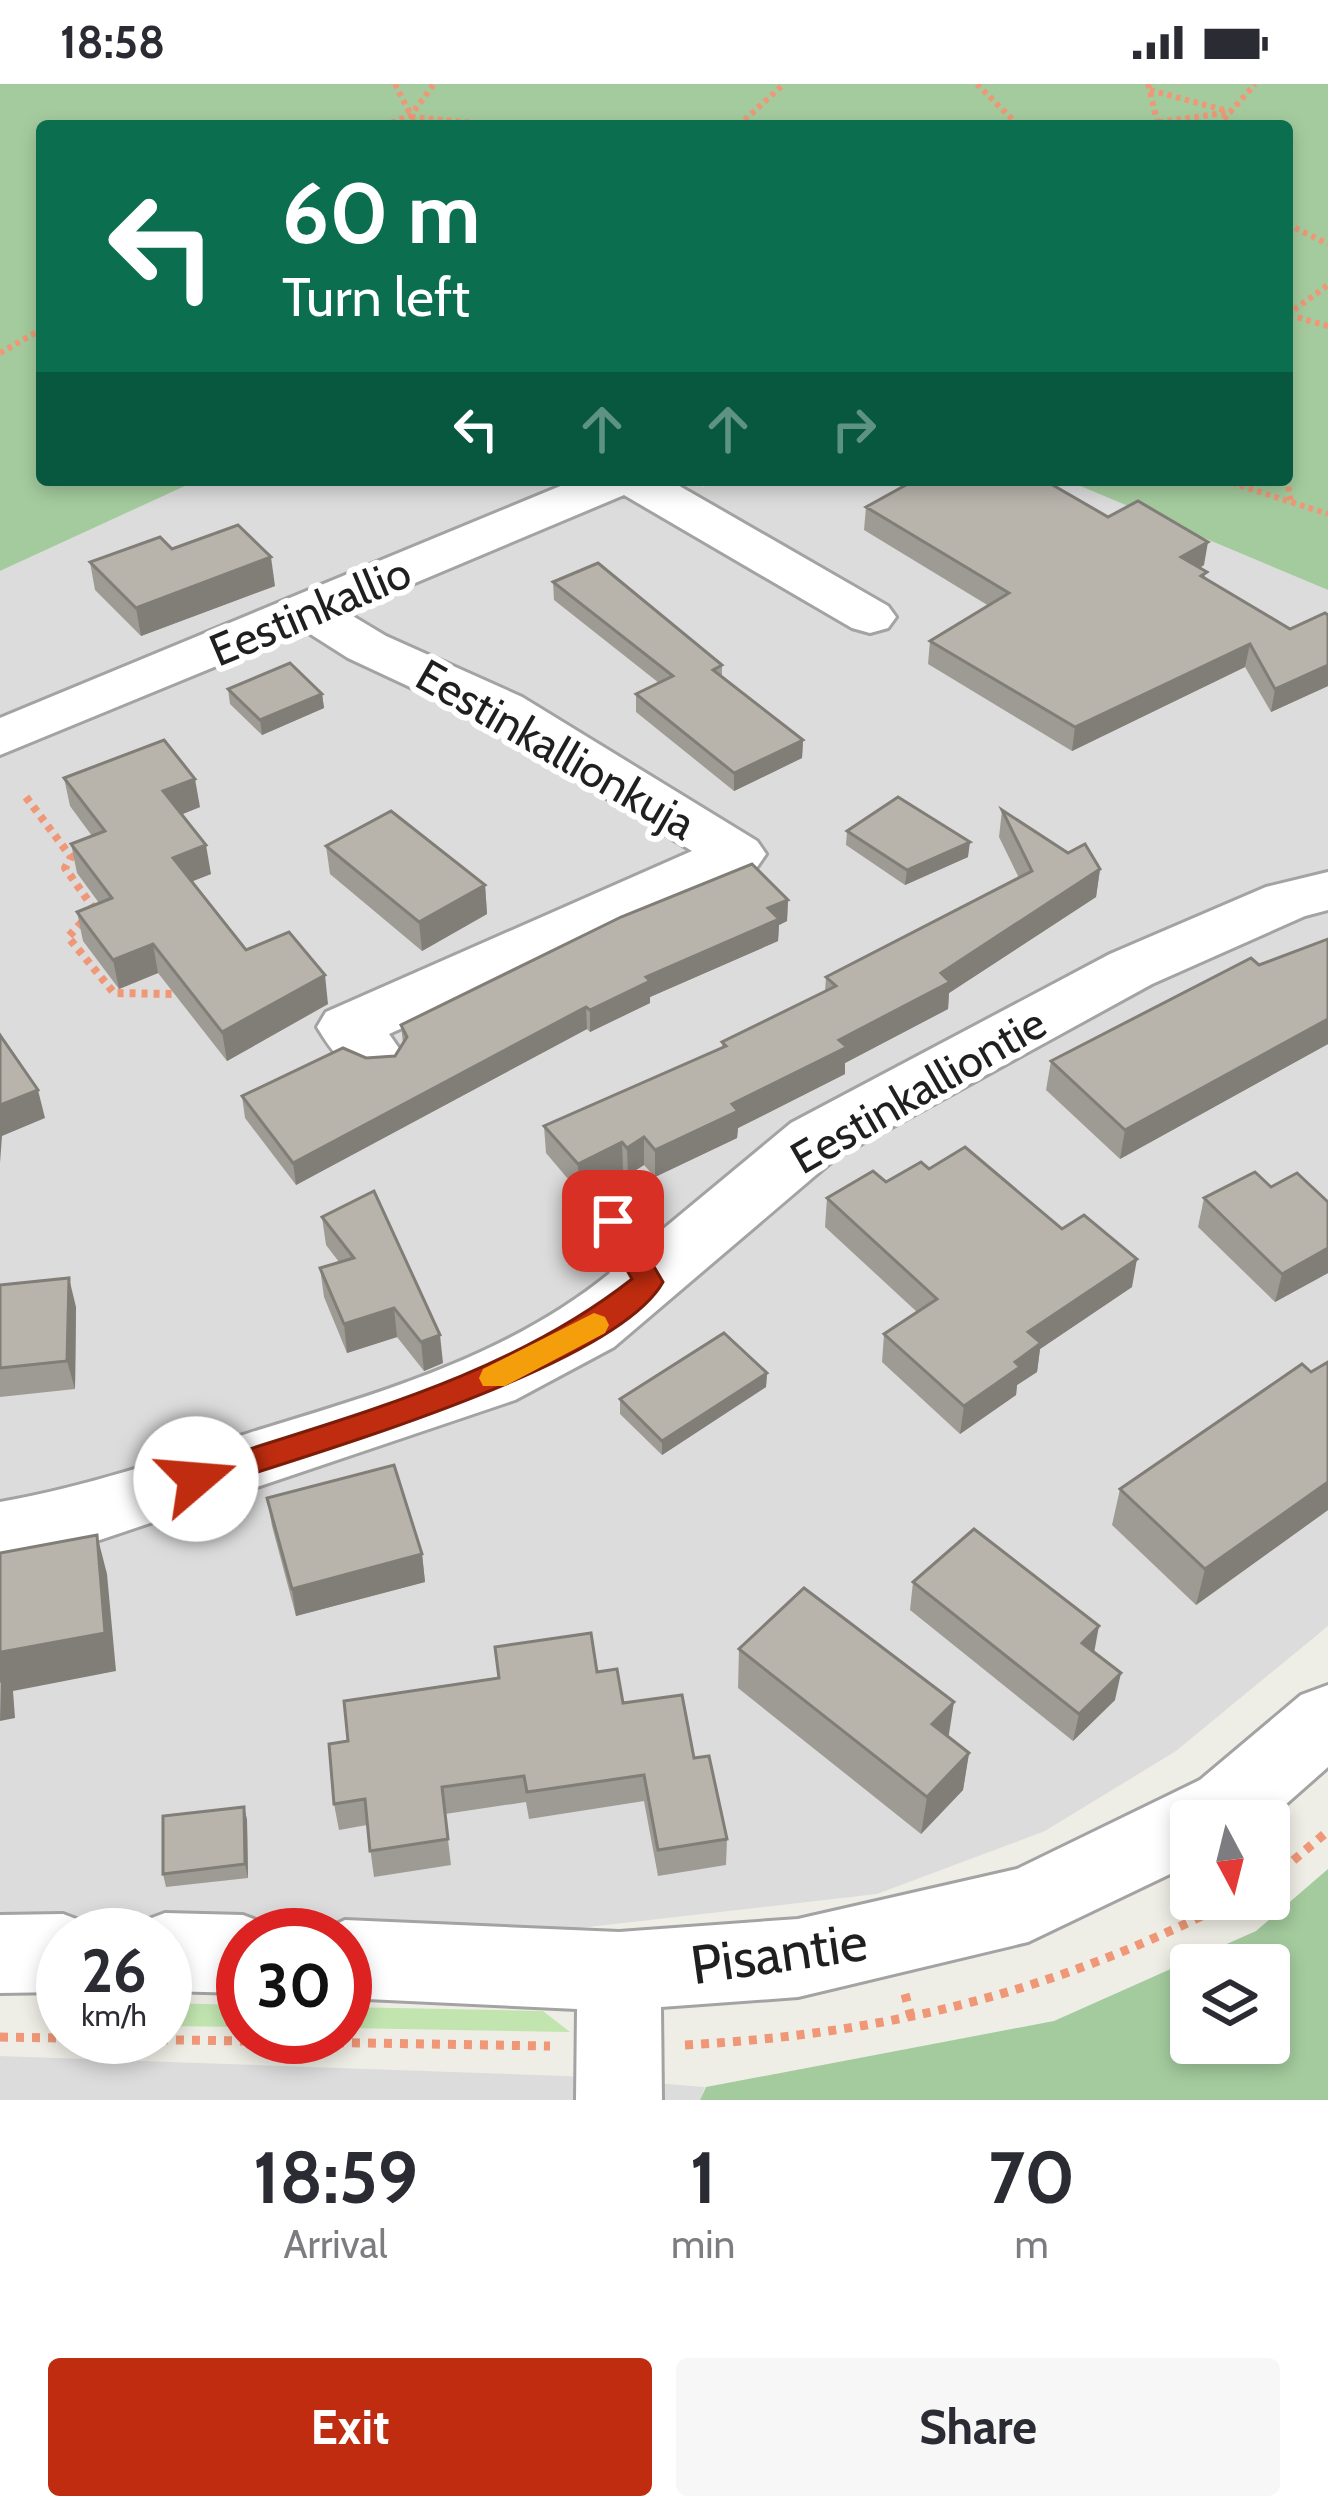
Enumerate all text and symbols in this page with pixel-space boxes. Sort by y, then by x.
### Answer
text: 18:58 [60,15,165,69]
text: 60 m [282,162,480,264]
icon: left [84,168,240,324]
text: Turn left [282,264,470,330]
icon: left [443,396,509,462]
icon: ahead [569,396,635,462]
icon: ahead [695,396,761,462]
icon: right [821,396,887,462]
street label: Eestinkallio [202,545,418,677]
street label: Eestinkallionkuja [407,647,705,851]
street label: Eestinkalliontie [781,995,1055,1185]
pin [562,1170,664,1272]
icon: arrive [580,1188,646,1254]
position arrow [133,1416,259,1542]
north arrow [1170,1800,1290,1920]
map controls [1170,1800,1290,2064]
speed limit sign: 30 [216,1908,372,2064]
street label: Pisantie [687,1908,871,1998]
text: 26 [81,1934,147,2007]
button: layers [1170,1944,1290,2064]
text: km/h [81,1997,147,2034]
text: 18:59 [253,2134,418,2221]
text: 1 [690,2134,716,2221]
text: 70 [988,2134,1075,2221]
text: Arrival [284,2220,387,2268]
text: min [671,2220,735,2268]
text: m [1015,2220,1049,2268]
button: Exit [48,2358,652,2496]
button: Share [676,2358,1280,2496]

